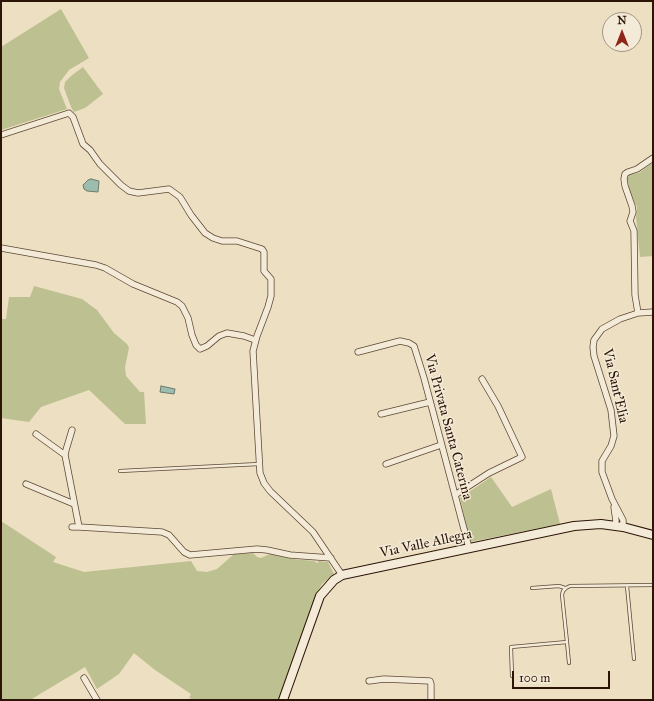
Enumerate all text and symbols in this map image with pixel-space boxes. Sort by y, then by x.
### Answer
north arrow [602,12,642,52]
text: N [617,14,627,27]
street label: Via Sant'Elia [598,347,632,425]
street label: Via Privata Santa Caterina [420,352,476,502]
street label: Via Valle Allegra [378,526,474,562]
scale bar [514,663,612,689]
text: 100 m [519,671,550,685]

